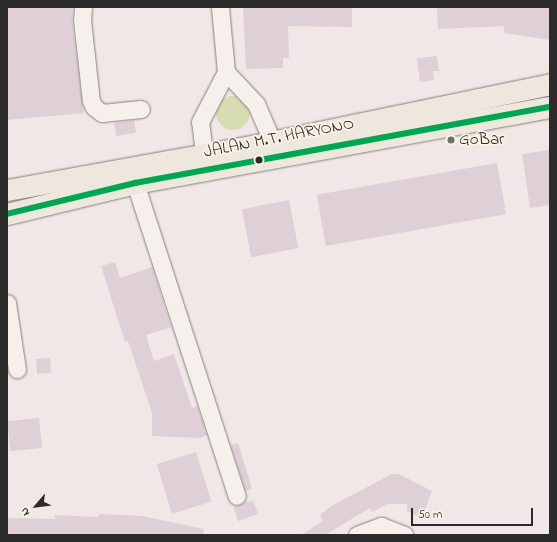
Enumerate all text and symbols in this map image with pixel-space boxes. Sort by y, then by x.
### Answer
street label: JALAN M.T. HARYONO [202,113,356,163]
place label: GoBar [459,130,504,150]
marker: GoBar [446,135,456,145]
unlabelled marker [254,155,264,165]
north arrow [16,486,56,526]
scale bar [413,500,535,526]
text: N [17,505,34,519]
text: 50 m [418,506,442,524]

